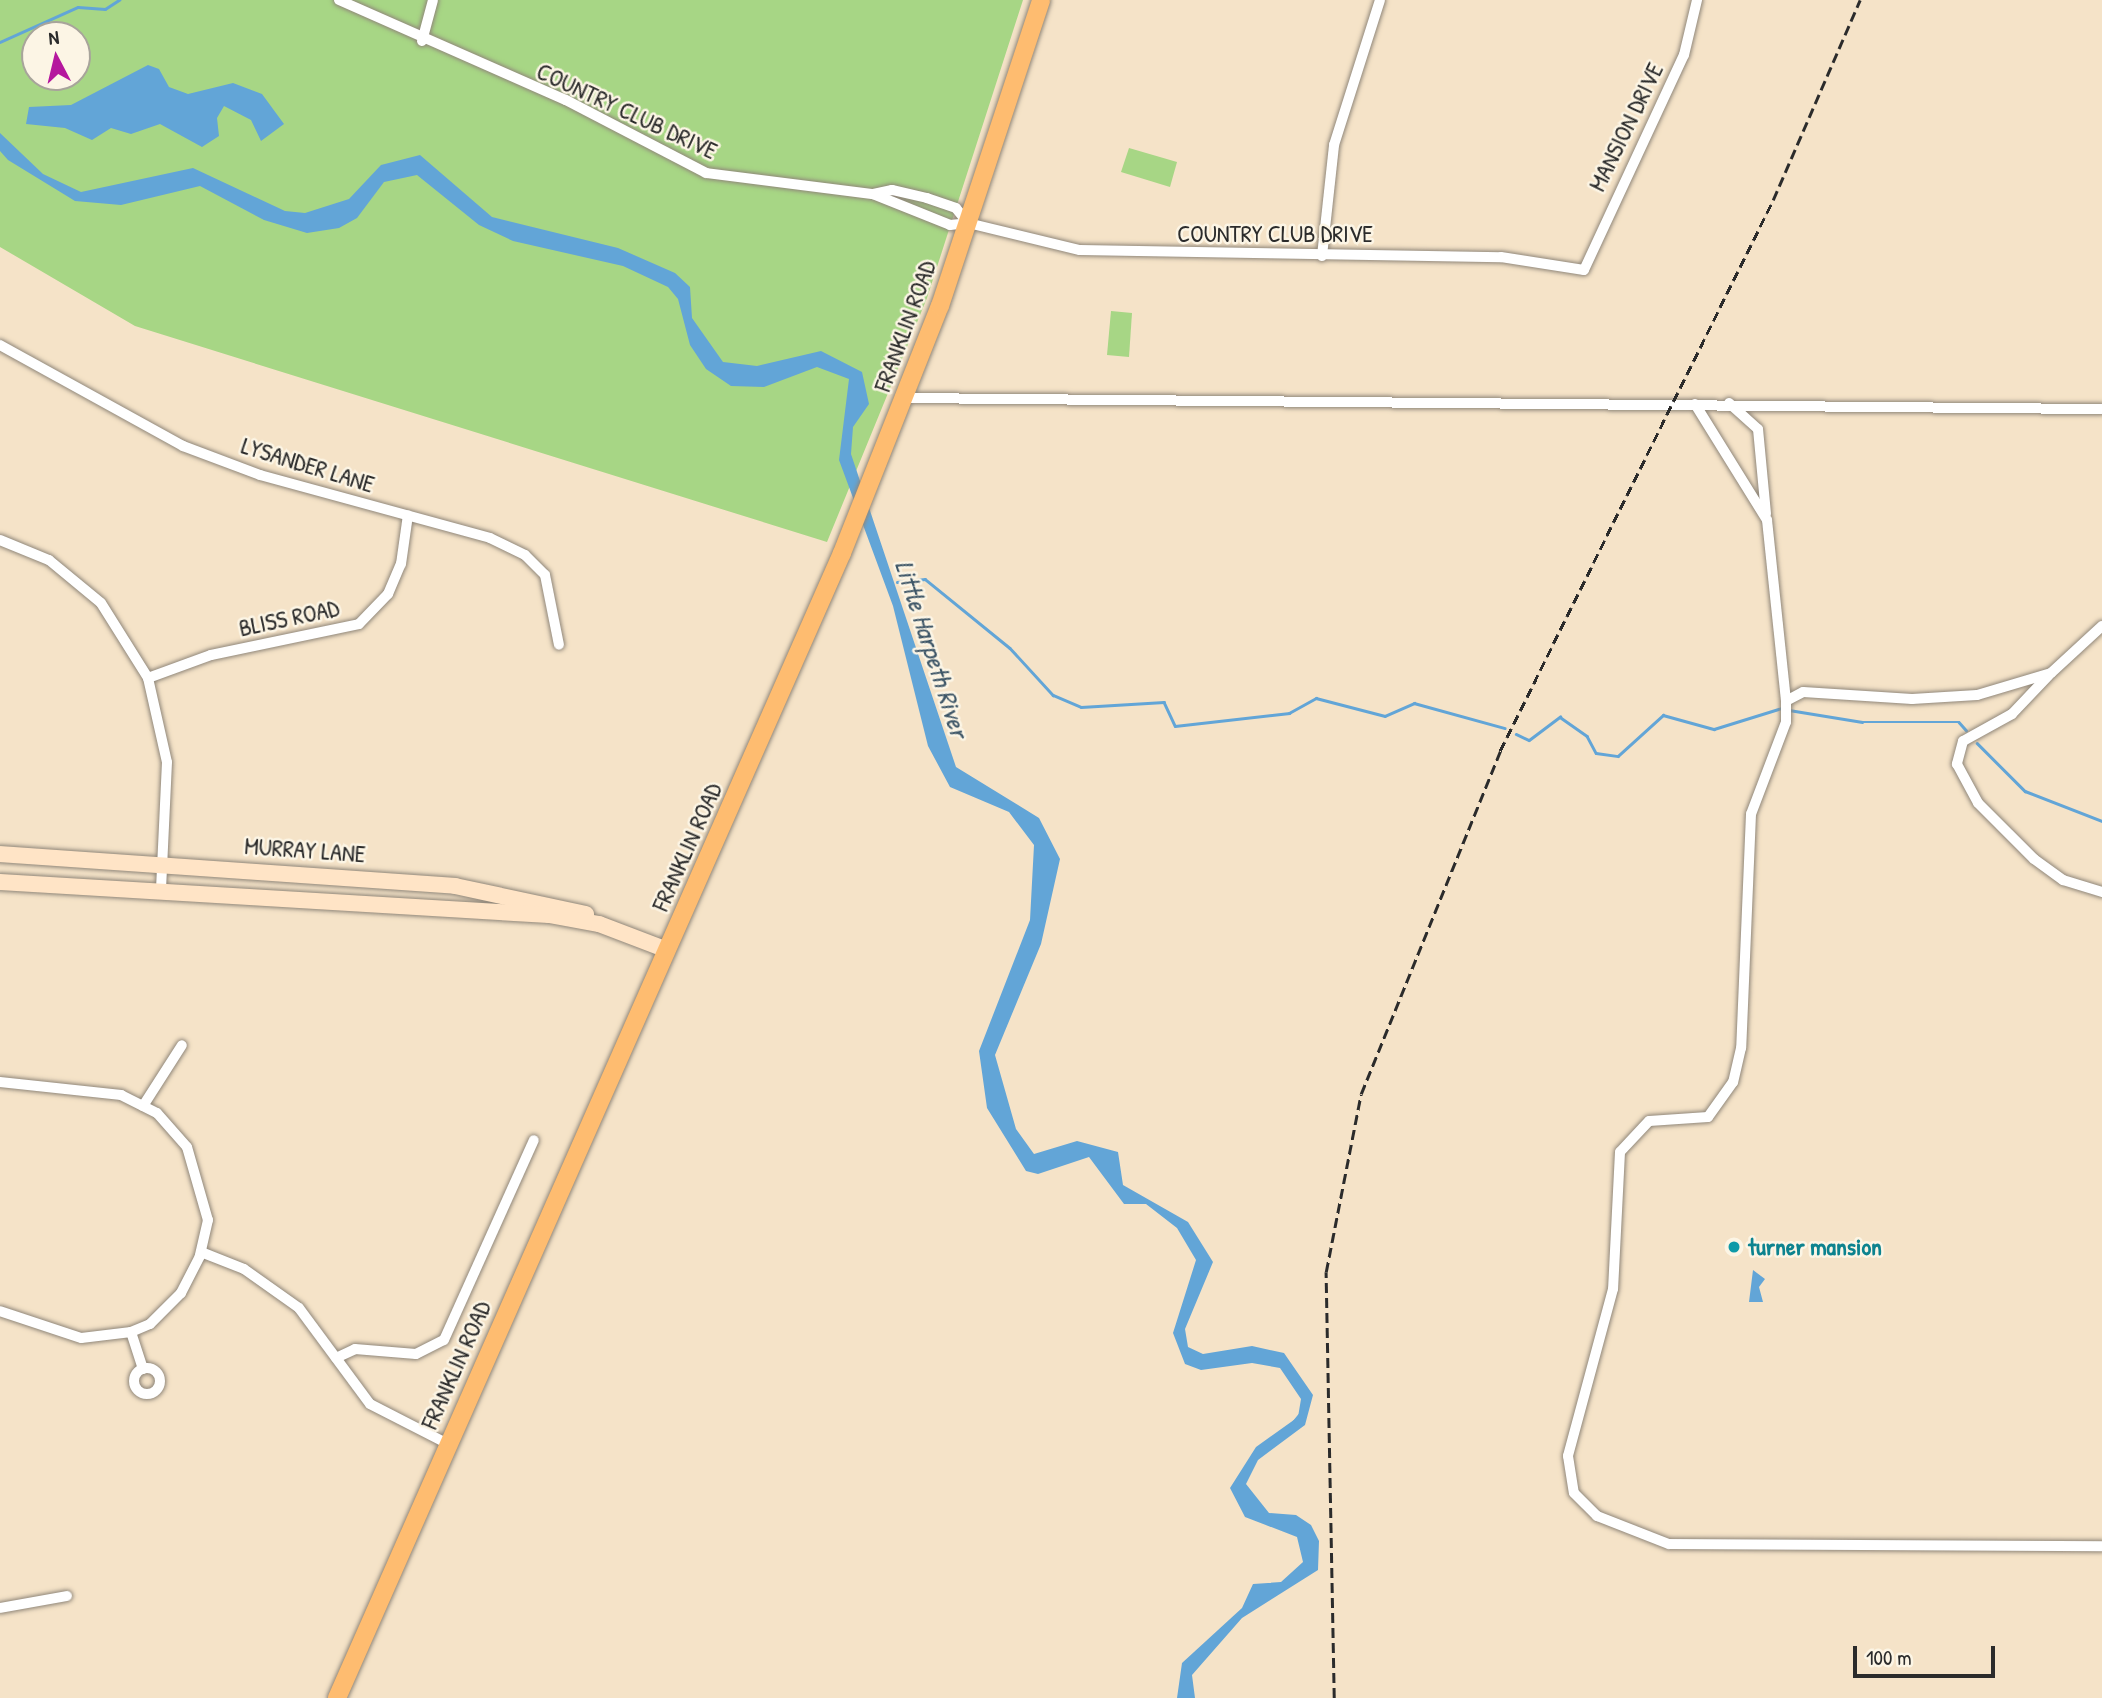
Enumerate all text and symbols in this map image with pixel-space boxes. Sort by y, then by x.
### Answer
north arrow [21,21,91,91]
text: N [47,24,60,51]
street label: COUNTRY CLUB DRIVE [532,57,722,165]
street label: MANSION DRIVE [1583,58,1669,196]
street label: COUNTRY CLUB DRIVE [1177,220,1373,248]
street label: FRANKLIN ROAD [868,257,942,395]
street label: LYSANDER LANE [238,431,378,499]
water label: Little Harpeth River [889,556,975,742]
street label: BLISS ROAD [236,593,342,643]
street label: FRANKLIN ROAD [646,779,728,915]
street label: MURRAY LANE [244,831,366,869]
place label: turner mansion [1748,1233,1882,1261]
marker: turner mansion [1726,1239,1742,1255]
street label: FRANKLIN ROAD [415,1297,497,1433]
scale bar [1857,1632,1999,1676]
text: 100 m [1866,1643,1912,1672]

